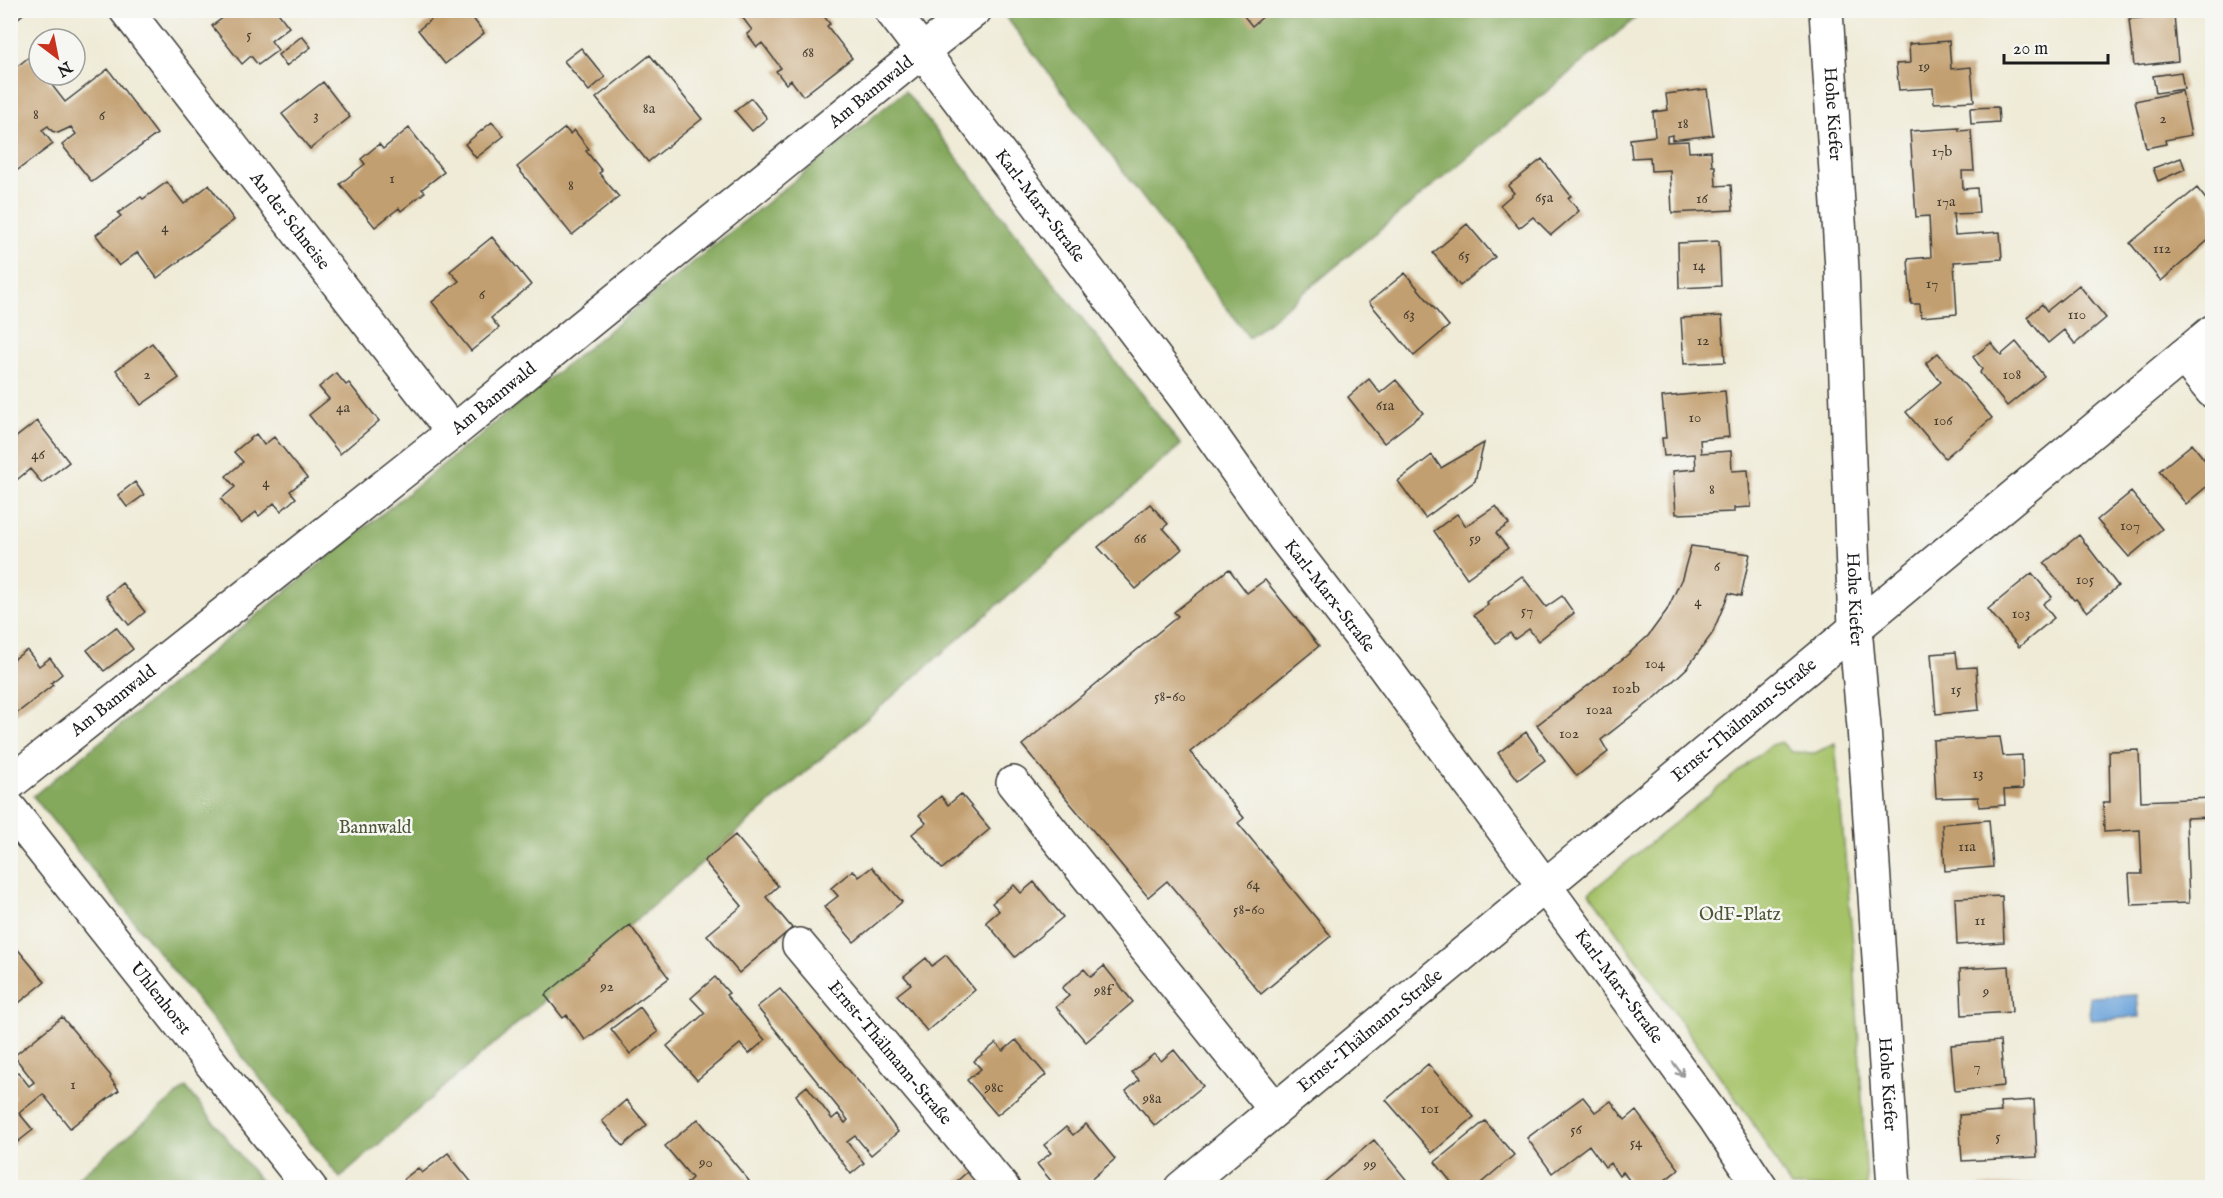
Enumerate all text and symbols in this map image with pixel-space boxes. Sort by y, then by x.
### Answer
house number: 5 [246,25,252,44]
north arrow [27,27,87,87]
scale bar [2004,27,2108,65]
text: 20 m [2013,38,2048,61]
house number: 68 [802,43,814,62]
street label: Am Bannwald [823,51,919,134]
text: N [53,55,76,80]
house number: 19 [1918,57,1930,76]
street label: Hohe Kiefer [1818,66,1847,162]
house number: 8a [643,99,656,118]
house number: 8 [33,105,39,124]
house number: 6 [99,106,106,125]
house number: 3 [313,106,319,125]
house number: 2 [2159,109,2167,128]
house number: 18 [1677,114,1689,133]
house number: 17b [1932,142,1952,161]
street label: Karl-Marx-Straße [989,145,1090,267]
street label: An der Schneise [244,167,335,275]
house number: 1 [389,169,395,188]
house number: 8 [568,176,574,195]
house number: 65a [1535,188,1554,207]
house number: 16 [1696,189,1709,208]
house number: 17a [1936,192,1956,211]
house number: 4 [161,218,169,237]
house number: 112 [2153,239,2171,258]
house number: 65 [1458,246,1470,265]
house number: 14 [1693,256,1706,275]
house number: 17 [1926,274,1938,293]
house number: 6 [479,285,486,304]
house number: 63 [1403,305,1415,324]
house number: 110 [2068,305,2086,324]
house number: 12 [1697,331,1709,350]
street label: Am Bannwald [446,357,541,441]
house number: 2 [143,365,151,384]
house number: 108 [2003,365,2022,384]
house number: 61a [1376,396,1395,415]
house number: 4a [336,398,350,417]
house number: 10 [1689,408,1701,427]
house number: 106 [1933,411,1953,430]
house number: 46 [31,445,46,464]
house number: 4 [262,473,270,492]
house number: 8 [1709,480,1715,499]
house number: 107 [2120,516,2140,535]
house number: 66 [1134,529,1147,548]
house number: 59 [1469,529,1481,548]
street label: Karl-Marx-Straße [1278,535,1380,657]
street label: Hohe Kiefer [1841,552,1868,648]
house number: 6 [1714,557,1721,576]
house number: 105 [2076,570,2095,589]
house number: 4 [1694,592,1702,611]
house number: 57 [1521,601,1533,620]
house number: 103 [2012,604,2030,623]
house number: 104 [1645,654,1666,673]
street label: Ernst-Thälmann-Straße [1667,654,1821,787]
street label: Am Bannwald [65,660,161,743]
house number: 102b [1612,679,1640,698]
house number: 15 [1950,680,1962,699]
house number: 58-60 [1154,687,1186,706]
house number: 102a [1586,700,1613,719]
house number: 102 [1559,724,1579,743]
house number: 13 [1972,764,1984,783]
park label: Bannwald [339,817,412,840]
house number: 11a [1958,837,1976,856]
house number: 64 [1246,875,1260,894]
house number: 58-60 [1233,900,1265,919]
park label: OdF-Platz [1699,904,1781,927]
house number: 11 [1974,911,1986,930]
street label: Karl-Marx-Straße [1569,925,1668,1049]
street label: Uhlenhorst [124,958,196,1040]
street label: Ernst-Thälmann-Straße [1293,964,1447,1098]
street label: Ernst-Thälmann-Straße [822,976,957,1130]
house number: 92 [599,977,614,996]
house number: 98f [1093,981,1114,1000]
house number: 9 [1982,982,1989,1001]
street label: Hohe Kiefer [1873,1036,1902,1132]
house number: 7 [1973,1057,1981,1076]
one-way arrow [1672,1060,1684,1076]
house number: 1 [70,1075,76,1094]
house number: 98c [984,1078,1003,1097]
house number: 98a [1142,1089,1162,1108]
house number: 101 [1421,1099,1439,1118]
house number: 56 [1570,1120,1583,1139]
house number: 5 [1995,1127,2001,1146]
house number: 54 [1630,1133,1643,1152]
house number: 90 [698,1153,713,1172]
house number: 99 [1362,1155,1377,1174]

